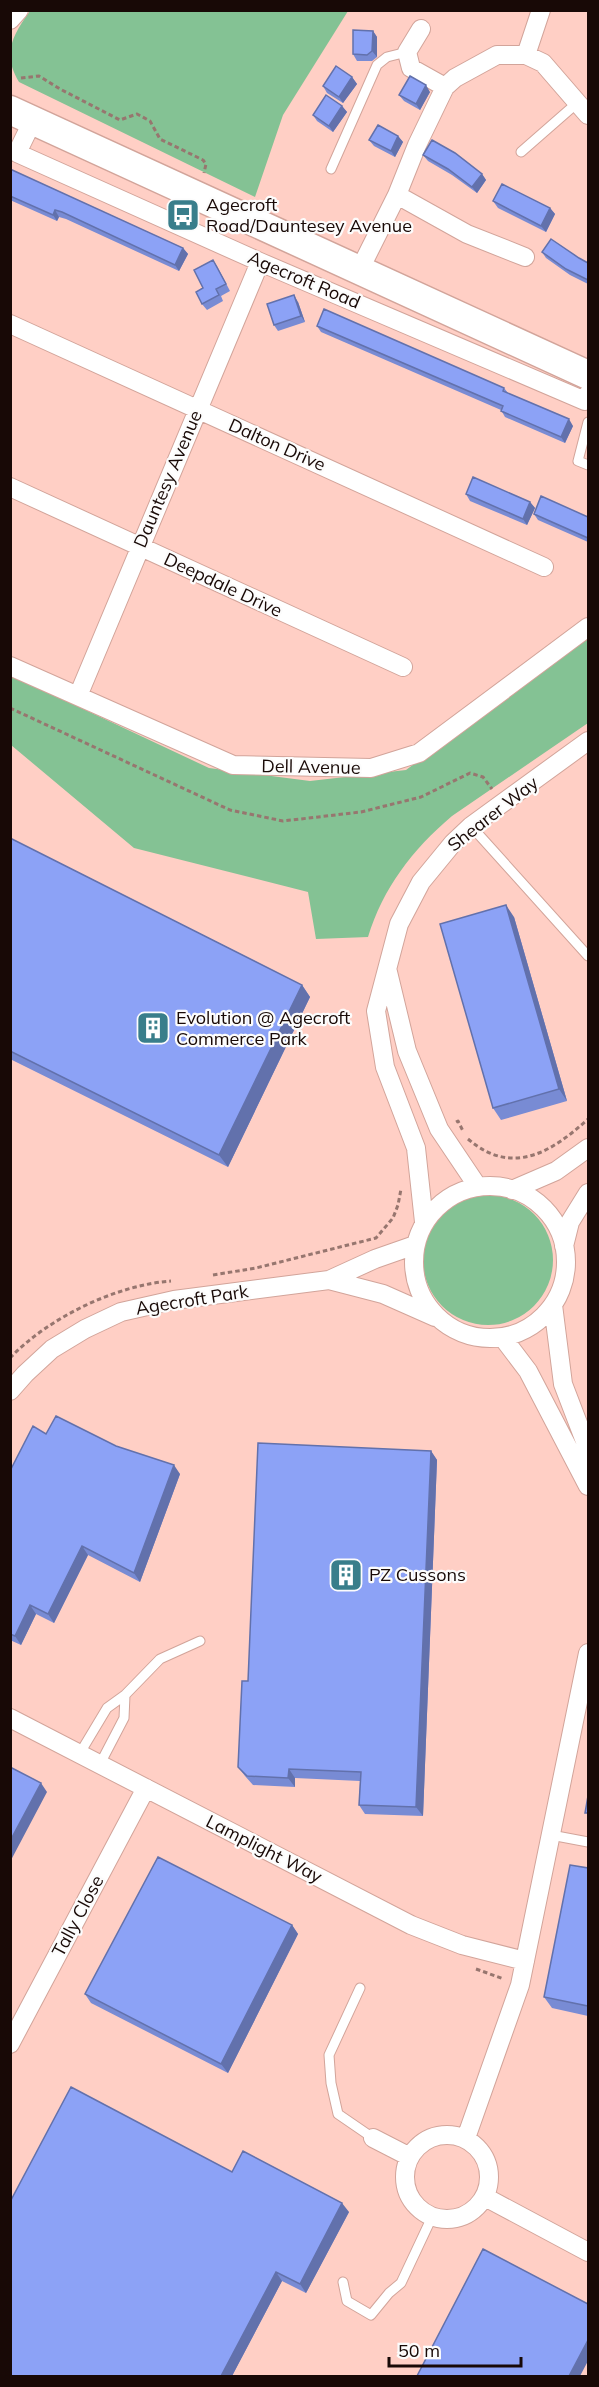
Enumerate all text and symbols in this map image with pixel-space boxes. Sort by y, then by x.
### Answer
place label: Agecroft Road/Dauntesey Avenue [206,193,412,237]
bus stop icon: Agecroft Road/Dauntesey Avenue [165,197,201,233]
street label: Agecroft Road [244,245,364,314]
street label: Dauntesy Avenue [128,407,207,551]
street label: Dalton Drive [225,413,329,476]
street label: Deepdale Drive [160,547,286,622]
street label: Dell Avenue [261,754,361,779]
street label: Shearer Way [443,771,543,856]
place label: Evolution @ Agecroft Commerce Park [176,1006,350,1050]
building icon: Evolution @ Agecroft Commerce Park [135,1010,171,1046]
street label: Agecroft Park [134,1279,251,1320]
building icon: PZ Cussons [328,1557,364,1593]
place label: PZ Cussons [369,1563,466,1586]
street label: Lamplight Way [202,1809,327,1888]
street label: Tally Close [47,1871,109,1960]
scale bar [389,2330,521,2368]
text: 50 m [398,2339,440,2362]

